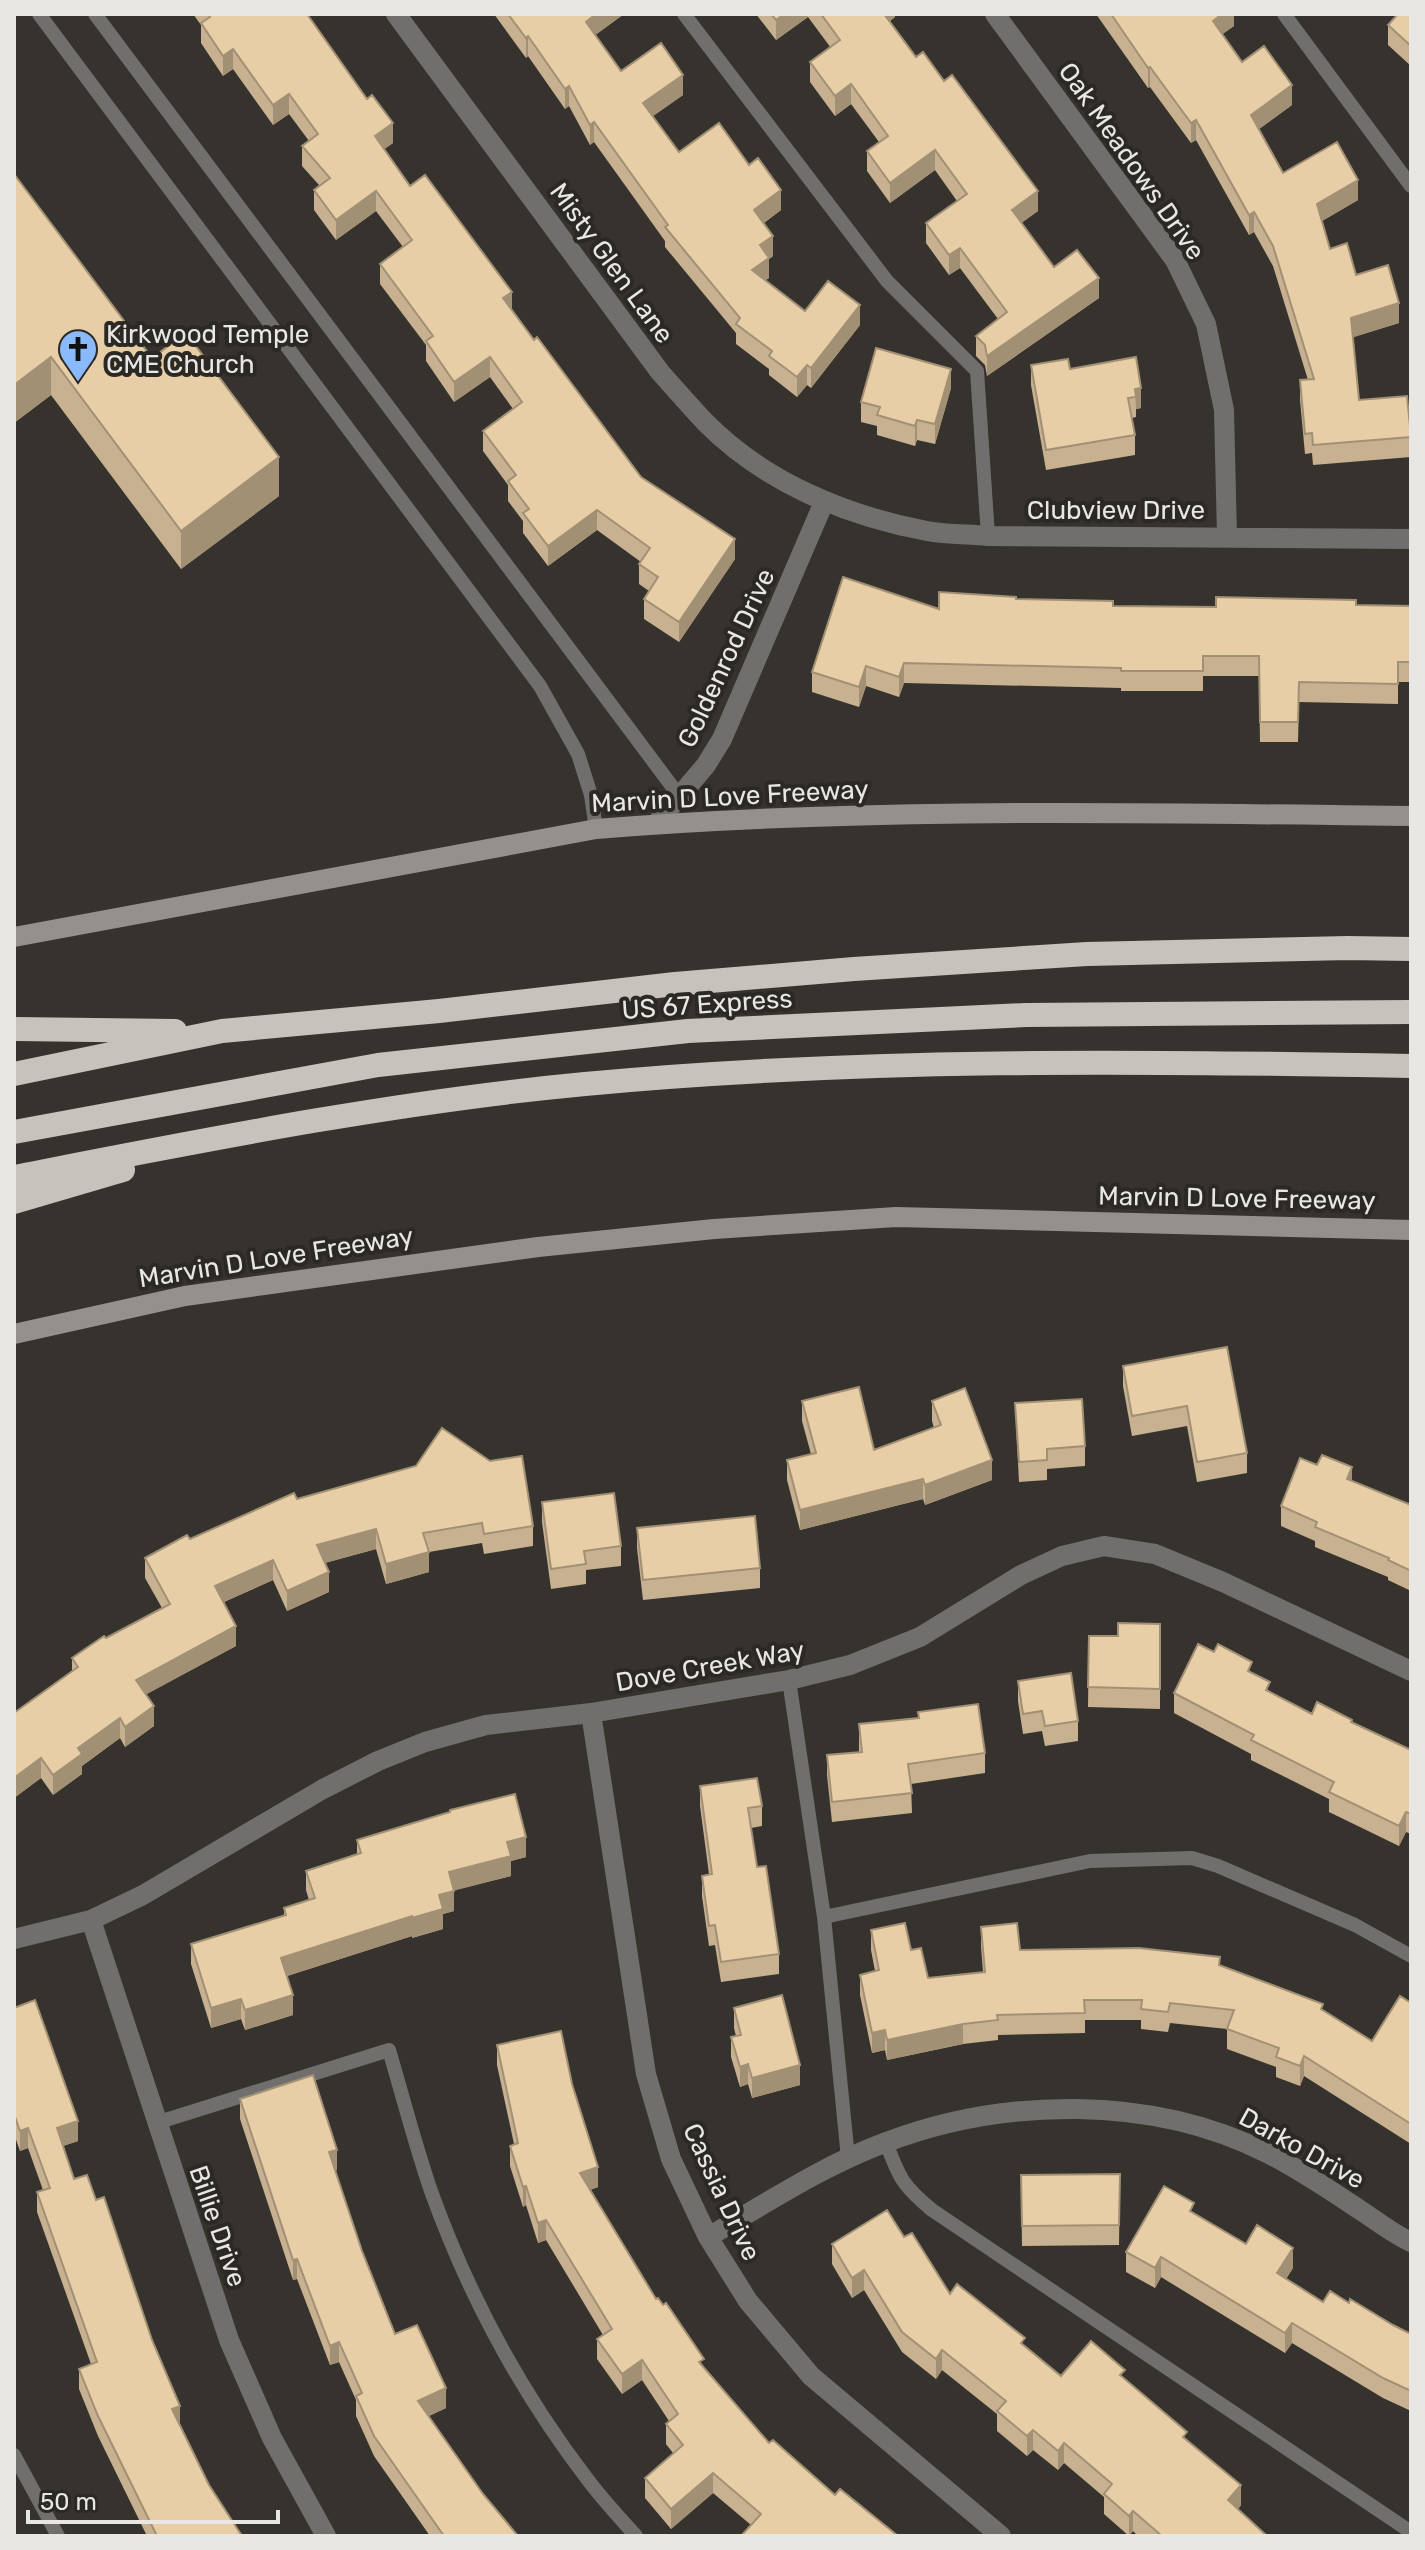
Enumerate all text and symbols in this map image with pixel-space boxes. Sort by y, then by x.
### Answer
street label: Oak Meadows Drive [1052,57,1211,266]
street label: Misty Glen Lane [543,177,680,349]
place label: Kirkwood Temple CME Church [106,319,309,380]
church icon: Kirkwood Temple CME Church [57,328,99,383]
street label: Clubview Drive [1027,495,1205,526]
street label: Goldenrod Drive [671,564,781,753]
street label: Marvin D Love Freeway [591,774,870,819]
street label: US 67 Express [620,983,794,1026]
street label: Marvin D Love Freeway [1098,1181,1376,1216]
street label: Marvin D Love Freeway [137,1220,416,1295]
street label: Dove Creek Way [613,1635,807,1698]
street label: Darko Drive [1234,2101,1370,2196]
street label: Cassia Drive [676,2119,767,2266]
street label: Billie Drive [182,2162,253,2291]
scale bar [28,2474,278,2524]
text: 50 m [40,2488,97,2516]

